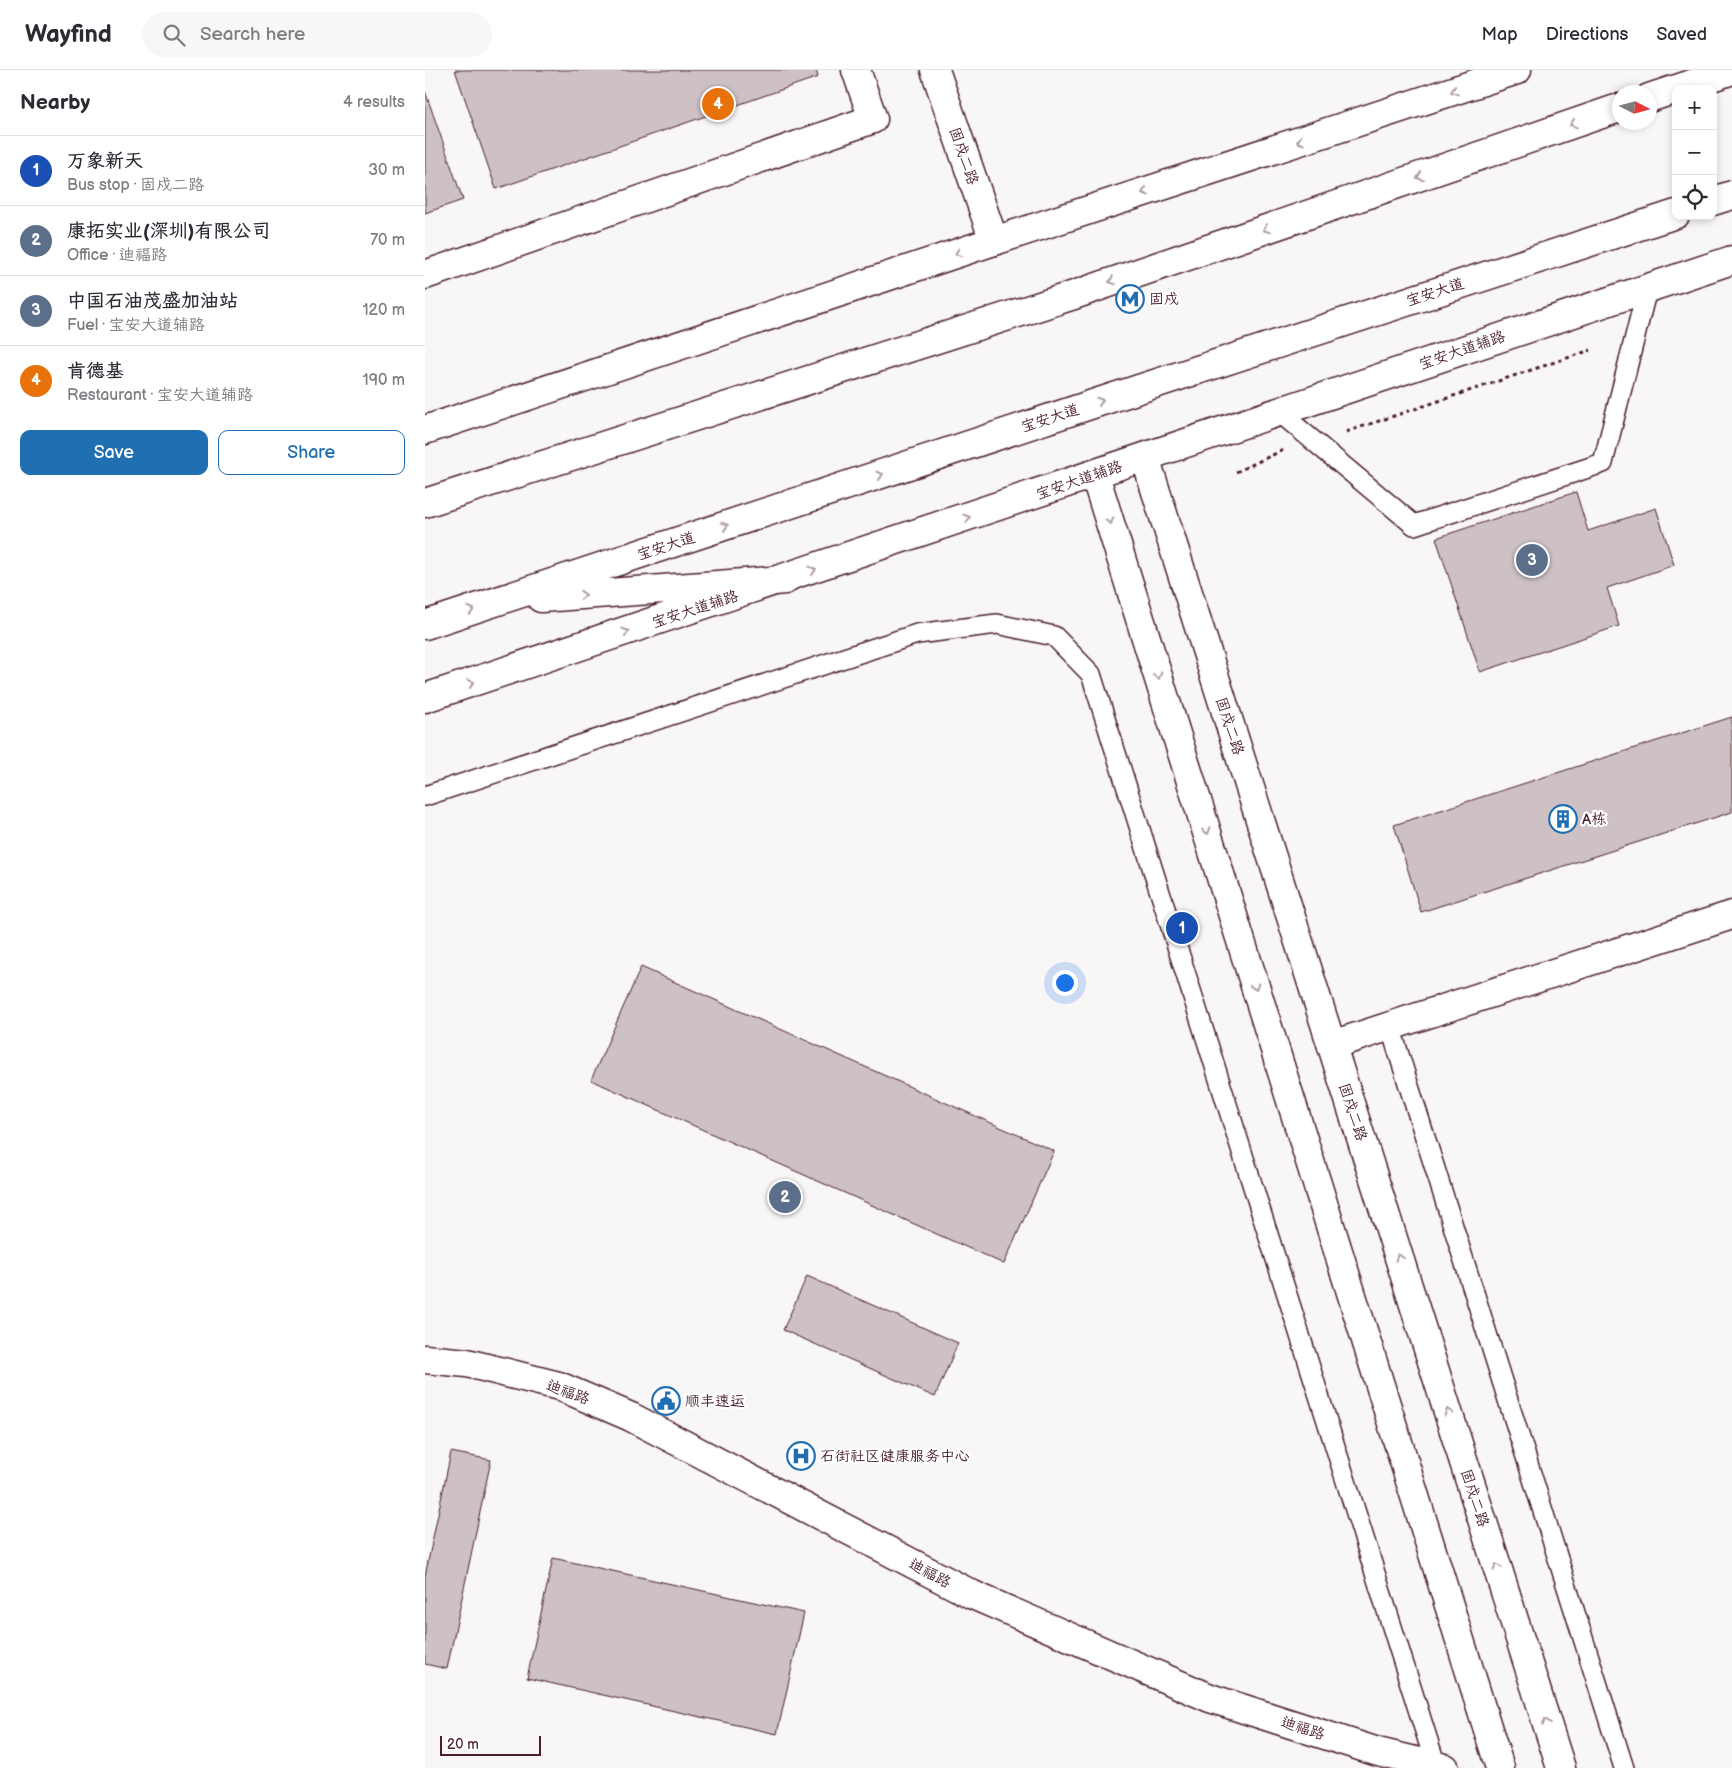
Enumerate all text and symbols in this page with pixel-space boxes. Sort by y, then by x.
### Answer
search box [142,12,492,57]
text: Wayfind [25,20,112,49]
icon: search [160,21,188,49]
text: Search here [200,23,305,46]
text: Map [1482,24,1518,45]
text: Directions [1546,24,1628,45]
text: Saved [1656,24,1707,45]
pin: 4 [702,85,734,123]
one-way arrow [1451,85,1459,95]
north arrow [1612,85,1657,130]
map controls [1672,85,1717,220]
button: + [1672,85,1717,130]
text: Nearby [20,90,90,115]
text: 4 results [343,93,405,112]
one-way arrow [1570,118,1578,128]
street label: 固戍二路 [945,125,982,188]
button: − [1672,130,1717,175]
one-way arrow [1296,135,1305,145]
text: 万象新天 [67,150,143,173]
text: 1 [33,161,39,180]
text: 30 m [368,161,405,180]
one-way arrow [1416,171,1424,181]
button: locate [1672,175,1717,220]
text: Bus stop · 固戍二路 [67,176,204,195]
one-way arrow [1142,186,1150,196]
text: 康拓实业(深圳)有限公司 [67,220,270,243]
one-way arrow [1262,223,1270,233]
text: 2 [31,231,41,250]
text: 70 m [370,231,405,250]
text: Office · 迪福路 [67,246,167,265]
one-way arrow [954,247,962,257]
street label: 宝安大道 [1404,274,1467,311]
one-way arrow [1108,276,1117,286]
metro station icon: 固戍 [1115,284,1145,314]
text: 中国石油茂盛加油站 [67,290,238,313]
place label: 固戍 [1149,290,1179,309]
text: 3 [31,301,41,320]
text: 120 m [362,301,405,320]
text: Fuel · 宝安大道辅路 [67,316,205,335]
street label: 宝安大道辅路 [1417,327,1508,374]
text: 肯德基 [67,360,124,383]
text: 4 [31,371,41,390]
text: 190 m [363,371,405,390]
text: Restaurant · 宝安大道辅路 [67,386,253,405]
one-way arrow [1095,397,1104,407]
street label: 宝安大道 [1019,400,1082,437]
button: Save [20,430,208,475]
button: Share [218,430,405,475]
street label: 宝安大道辅路 [1034,457,1125,504]
one-way arrow [875,470,883,480]
one-way arrow [962,514,971,524]
one-way arrow [1104,517,1114,525]
one-way arrow [721,522,729,532]
street label: 宝安大道 [635,528,698,565]
pin: 3 [1516,541,1548,579]
one-way arrow [808,566,817,576]
street label: 宝安大道辅路 [649,587,741,632]
one-way arrow [579,589,587,600]
one-way arrow [467,606,475,616]
one-way arrow [621,628,629,638]
one-way arrow [1153,672,1163,680]
one-way arrow [467,679,475,689]
street label: 固戍二路 [1211,695,1248,758]
building icon: A栋 [1548,804,1578,834]
place label: A栋 [1582,810,1606,829]
one-way arrow [1201,827,1211,835]
pin: 1 [1166,909,1198,947]
your location [1052,970,1078,996]
one-way arrow [1250,982,1260,990]
street label: 固戍二路 [1334,1081,1371,1144]
pin: 2 [769,1178,801,1216]
one-way arrow [1394,1253,1404,1261]
street label: 迪福路 [543,1376,592,1409]
public building icon: 顺丰速运 [651,1386,681,1416]
place label: 顺丰速运 [685,1392,745,1411]
one-way arrow [1443,1408,1453,1416]
hospital icon: 石街社区健康服务中心 [786,1441,816,1471]
place label: 石街社区健康服务中心 [820,1447,970,1466]
street label: 固戍二路 [1456,1467,1493,1530]
street label: 迪福路 [905,1554,954,1592]
one-way arrow [1492,1563,1502,1571]
street label: 迪福路 [1279,1712,1327,1744]
one-way arrow [1541,1718,1551,1726]
scale bar [440,1733,541,1756]
text: 20 m [447,1736,479,1753]

